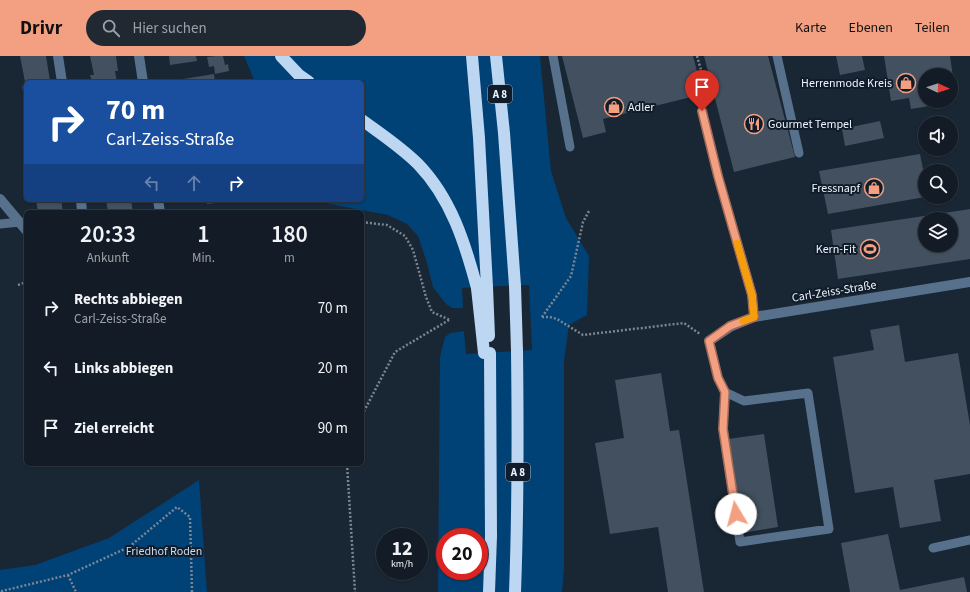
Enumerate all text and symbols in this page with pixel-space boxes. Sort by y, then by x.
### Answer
search box [86,10,366,46]
text: Drivr [20,15,62,42]
icon: search [100,17,122,39]
text: Hier suchen [132,18,207,39]
text: Karte [795,18,827,38]
text: Ebenen [849,18,893,38]
text: Teilen [915,18,950,38]
north arrow [918,68,958,108]
map controls [918,68,958,252]
pin [685,70,719,111]
shop icon: Herrenmode Kreis [895,72,917,94]
place label: Herrenmode Kreis [801,75,892,92]
icon: arrive [691,76,713,98]
road number: A 8 [488,85,512,103]
text: 70 m [106,90,165,130]
icon: right [40,96,92,148]
shop icon: Adler [603,96,625,118]
place label: Adler [628,99,655,116]
restaurant icon: Gourmet Tempel [743,113,765,135]
place label: Gourmet Tempel [768,116,852,133]
button: sound [918,116,958,156]
text: Carl-Zeiss-Straße [106,127,234,152]
button: search [918,164,958,204]
icon: left [141,172,163,194]
icon: ahead [183,172,205,194]
icon: right [225,172,247,194]
shop icon: Fressnapf [863,177,885,199]
place label: Fressnapf [812,180,860,197]
button: layers [918,212,958,252]
text: 20:33 [80,217,136,252]
text: 1 [197,217,210,252]
text: 180 [271,217,308,252]
sports icon: Kern-Fit [859,238,881,260]
place label: Kern-Fit [816,241,856,258]
text: Ankunft [87,249,129,267]
text: Min. [192,249,215,267]
text: m [284,249,295,267]
street label: Carl-Zeiss-Straße [791,276,878,307]
text: Rechts abbiegen [74,289,183,310]
icon: right [40,297,62,319]
text: 70 m [318,298,348,319]
text: Carl-Zeiss-Straße [74,310,167,328]
icon: left [40,357,62,379]
text: Links abbiegen [74,358,173,379]
text: 20 m [318,358,348,379]
icon: arrive [40,417,62,439]
text: Ziel erreicht [74,418,154,439]
text: 90 m [318,418,348,439]
road number: A 8 [506,463,530,481]
position arrow [715,493,757,535]
speed limit sign: 20 [436,528,488,580]
text: 12 [391,535,413,563]
park label: Friedhof Roden [126,543,202,560]
text: km/h [391,557,413,571]

